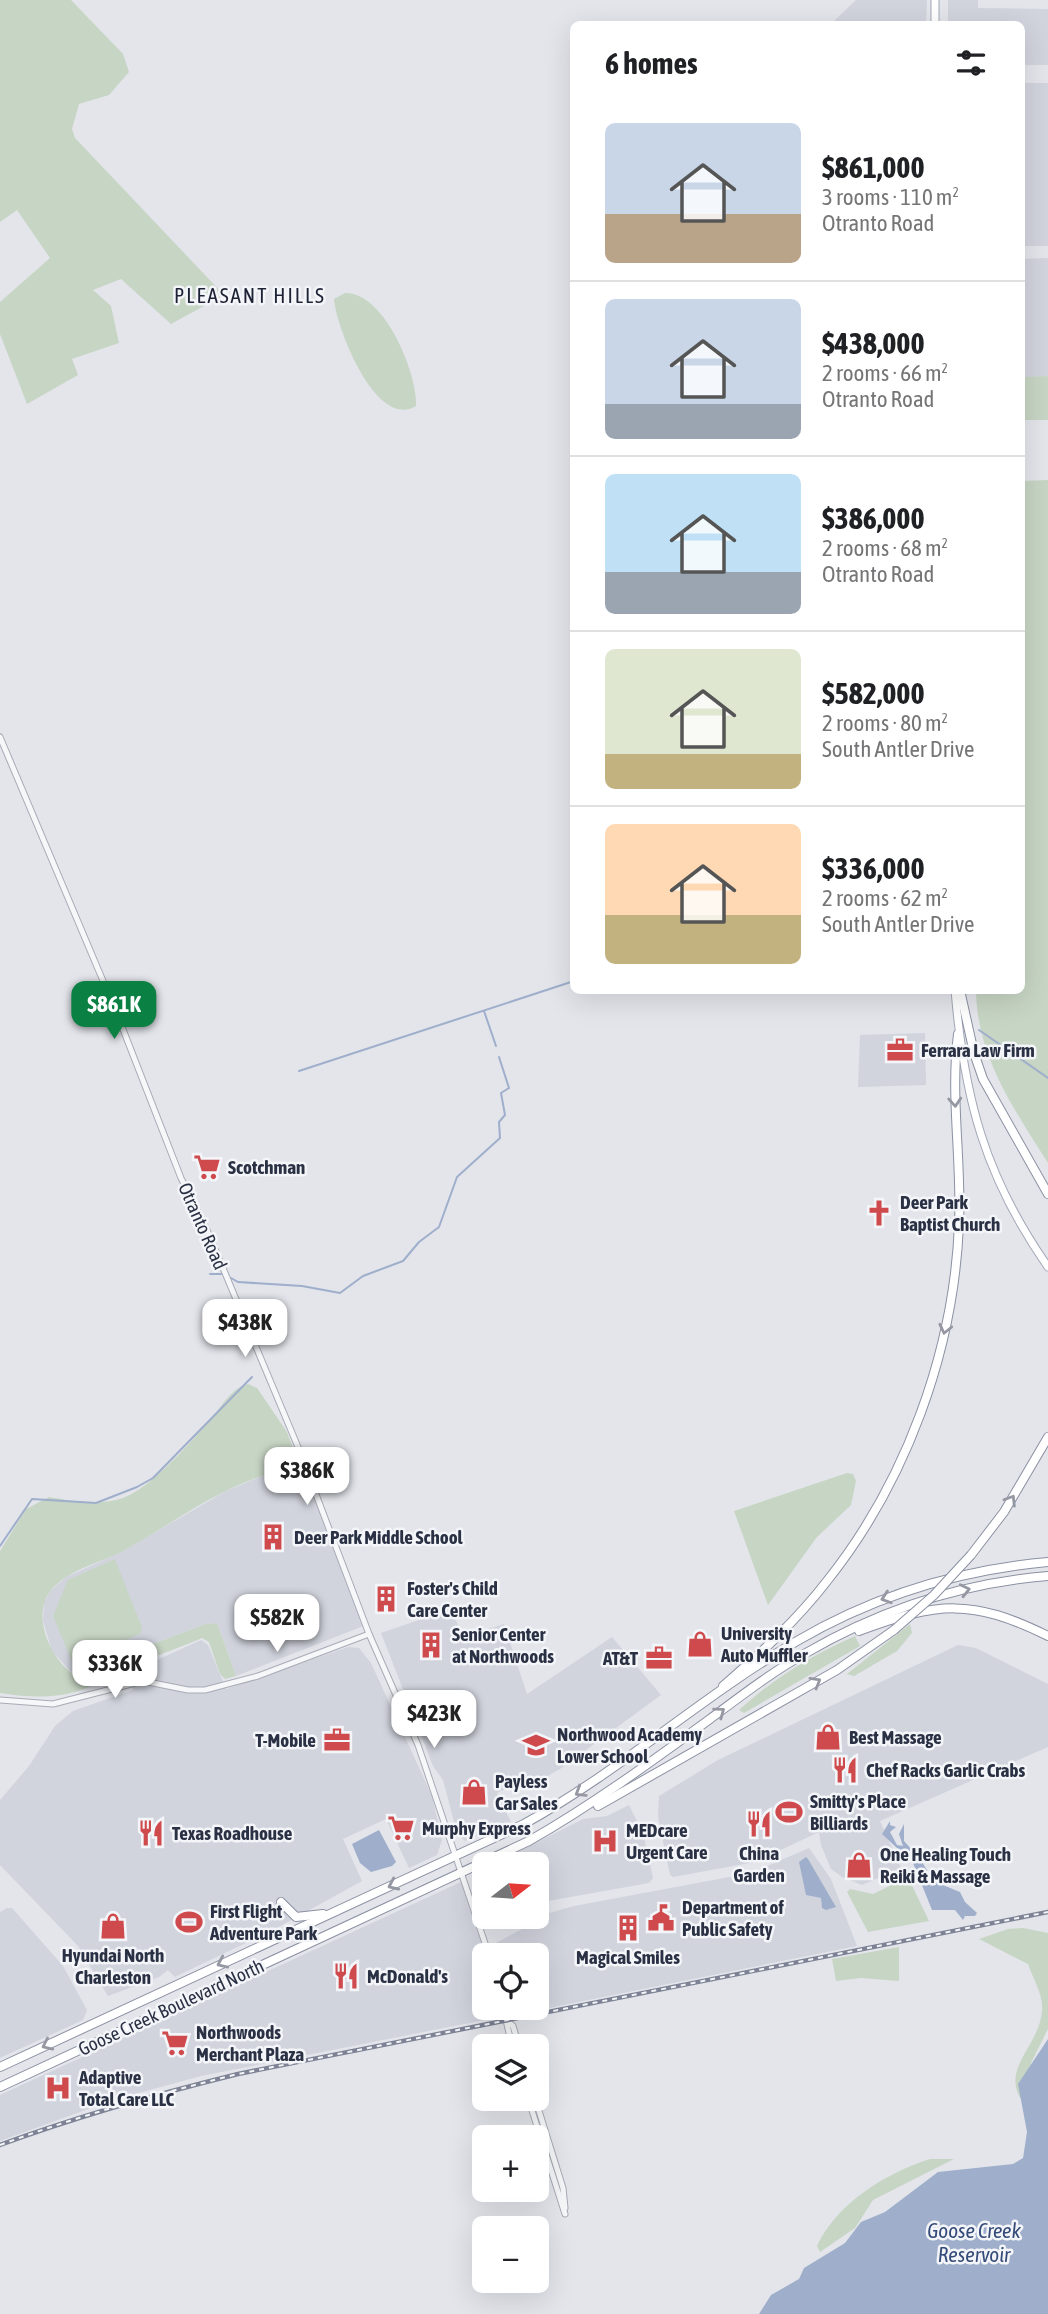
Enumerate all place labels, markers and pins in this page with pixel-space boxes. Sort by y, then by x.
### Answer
pin: $861K [65,982,163,1041]
office icon: Ferrara Law Firm [885,1035,915,1065]
place label: Ferrara Law Firm [921,1039,1035,1061]
supermarket icon: Scotchman [192,1152,222,1182]
place label: Scotchman [228,1156,305,1178]
place label: Deer Park Baptist Church [900,1191,1000,1235]
church icon: Deer Park Baptist Church [864,1198,894,1228]
pin: $438K [196,1300,294,1359]
pin: $386K [258,1448,356,1507]
building icon: Deer Park Middle School [258,1522,288,1552]
place label: Deer Park Middle School [294,1526,464,1548]
place label: Foster's Child Care Center [407,1577,498,1621]
building icon: Foster's Child Care Center [371,1584,401,1614]
pin: $582K [228,1594,326,1654]
place label: University Auto Muffler [720,1622,808,1666]
place label: Senior Center at Northwoods [452,1623,554,1667]
shop icon: University Auto Muffler [685,1629,715,1659]
building icon: Senior Center at Northwoods [416,1630,446,1660]
pin: $336K [66,1640,164,1700]
office icon: AT&T [644,1643,674,1673]
place label: AT&T [602,1647,639,1669]
pin: $423K [385,1690,483,1750]
shop icon: Best Massage [813,1722,843,1752]
place label: Northwood Academy Lower School [557,1723,702,1767]
office icon: T-Mobile [322,1725,352,1755]
place label: Best Massage [849,1726,942,1748]
place label: T-Mobile [255,1729,316,1751]
school or university icon: Northwood Academy Lower School [521,1730,551,1760]
restaurant icon: Chef Racks Garlic Crabs [830,1755,860,1785]
place label: Chef Racks Garlic Crabs [866,1759,1025,1781]
place label: Payless Car Sales [495,1770,558,1814]
shop icon: Payless Car Sales [459,1777,489,1807]
place label: Smitty's Place Billiards [810,1790,906,1834]
sports icon: Smitty's Place Billiards [774,1797,804,1827]
restaurant icon: China Garden [744,1809,774,1839]
supermarket icon: Murphy Express [386,1813,416,1843]
place label: Murphy Express [422,1817,531,1839]
restaurant icon: Texas Roadhouse [136,1818,166,1848]
place label: MEDcare Urgent Care [626,1819,708,1863]
place label: Texas Roadhouse [172,1822,293,1844]
hospital icon: MEDcare Urgent Care [590,1826,620,1856]
place label: China Garden [733,1842,785,1886]
place label: One Healing Touch Reiki & Massage [880,1843,1011,1887]
shop icon: One Healing Touch Reiki & Massage [844,1850,874,1880]
place label: Department of Public Safety [682,1896,785,1940]
place label: First Flight Adventure Park [209,1900,318,1944]
public building icon: Department of Public Safety [646,1903,676,1933]
sports icon: First Flight Adventure Park [174,1907,204,1937]
shop icon: Hyundai North Charleston [98,1911,128,1941]
building icon: Magical Smiles [613,1913,643,1943]
place label: Hyundai North Charleston [62,1944,164,1988]
place label: Magical Smiles [576,1946,680,1968]
restaurant icon: McDonald's [331,1961,361,1991]
place label: McDonald's [367,1965,448,1987]
place label: Northwoods Merchant Plaza [196,2021,304,2065]
supermarket icon: Northwoods Merchant Plaza [160,2028,190,2058]
place label: Adaptive Total Care LLC [78,2066,175,2110]
hospital icon: Adaptive Total Care LLC [43,2073,73,2103]

